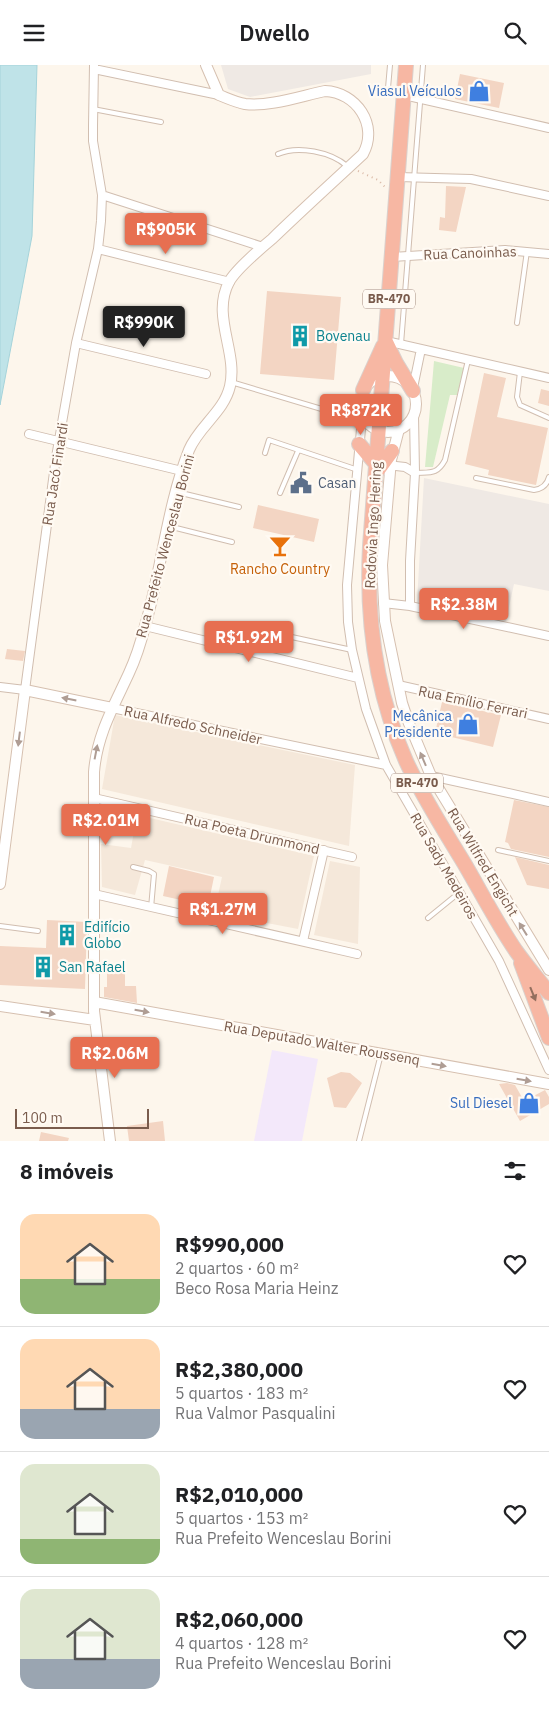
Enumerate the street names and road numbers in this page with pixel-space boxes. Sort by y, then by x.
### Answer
street label: Rua Canoinhas [423,242,517,264]
road number: BR-470 [363,289,415,308]
street label: Rua Jacó Finardi [38,421,72,527]
street label: Rua Prefeito Wenceslau Borini [132,452,198,640]
street label: Rodovia Ingo Hering [361,460,385,589]
street label: Rua Emílio Ferrari [417,682,529,722]
street label: Rua Alfredo Schneider [123,702,263,748]
road number: BR-470 [391,773,443,793]
street label: Rua Wilfred Engicht [444,805,522,919]
street label: Rua Poeta Drummond [183,810,321,858]
street label: Rua Sady Medeiros [406,810,482,923]
street label: Rua Deputado Walter Roussenq [223,1017,421,1069]

